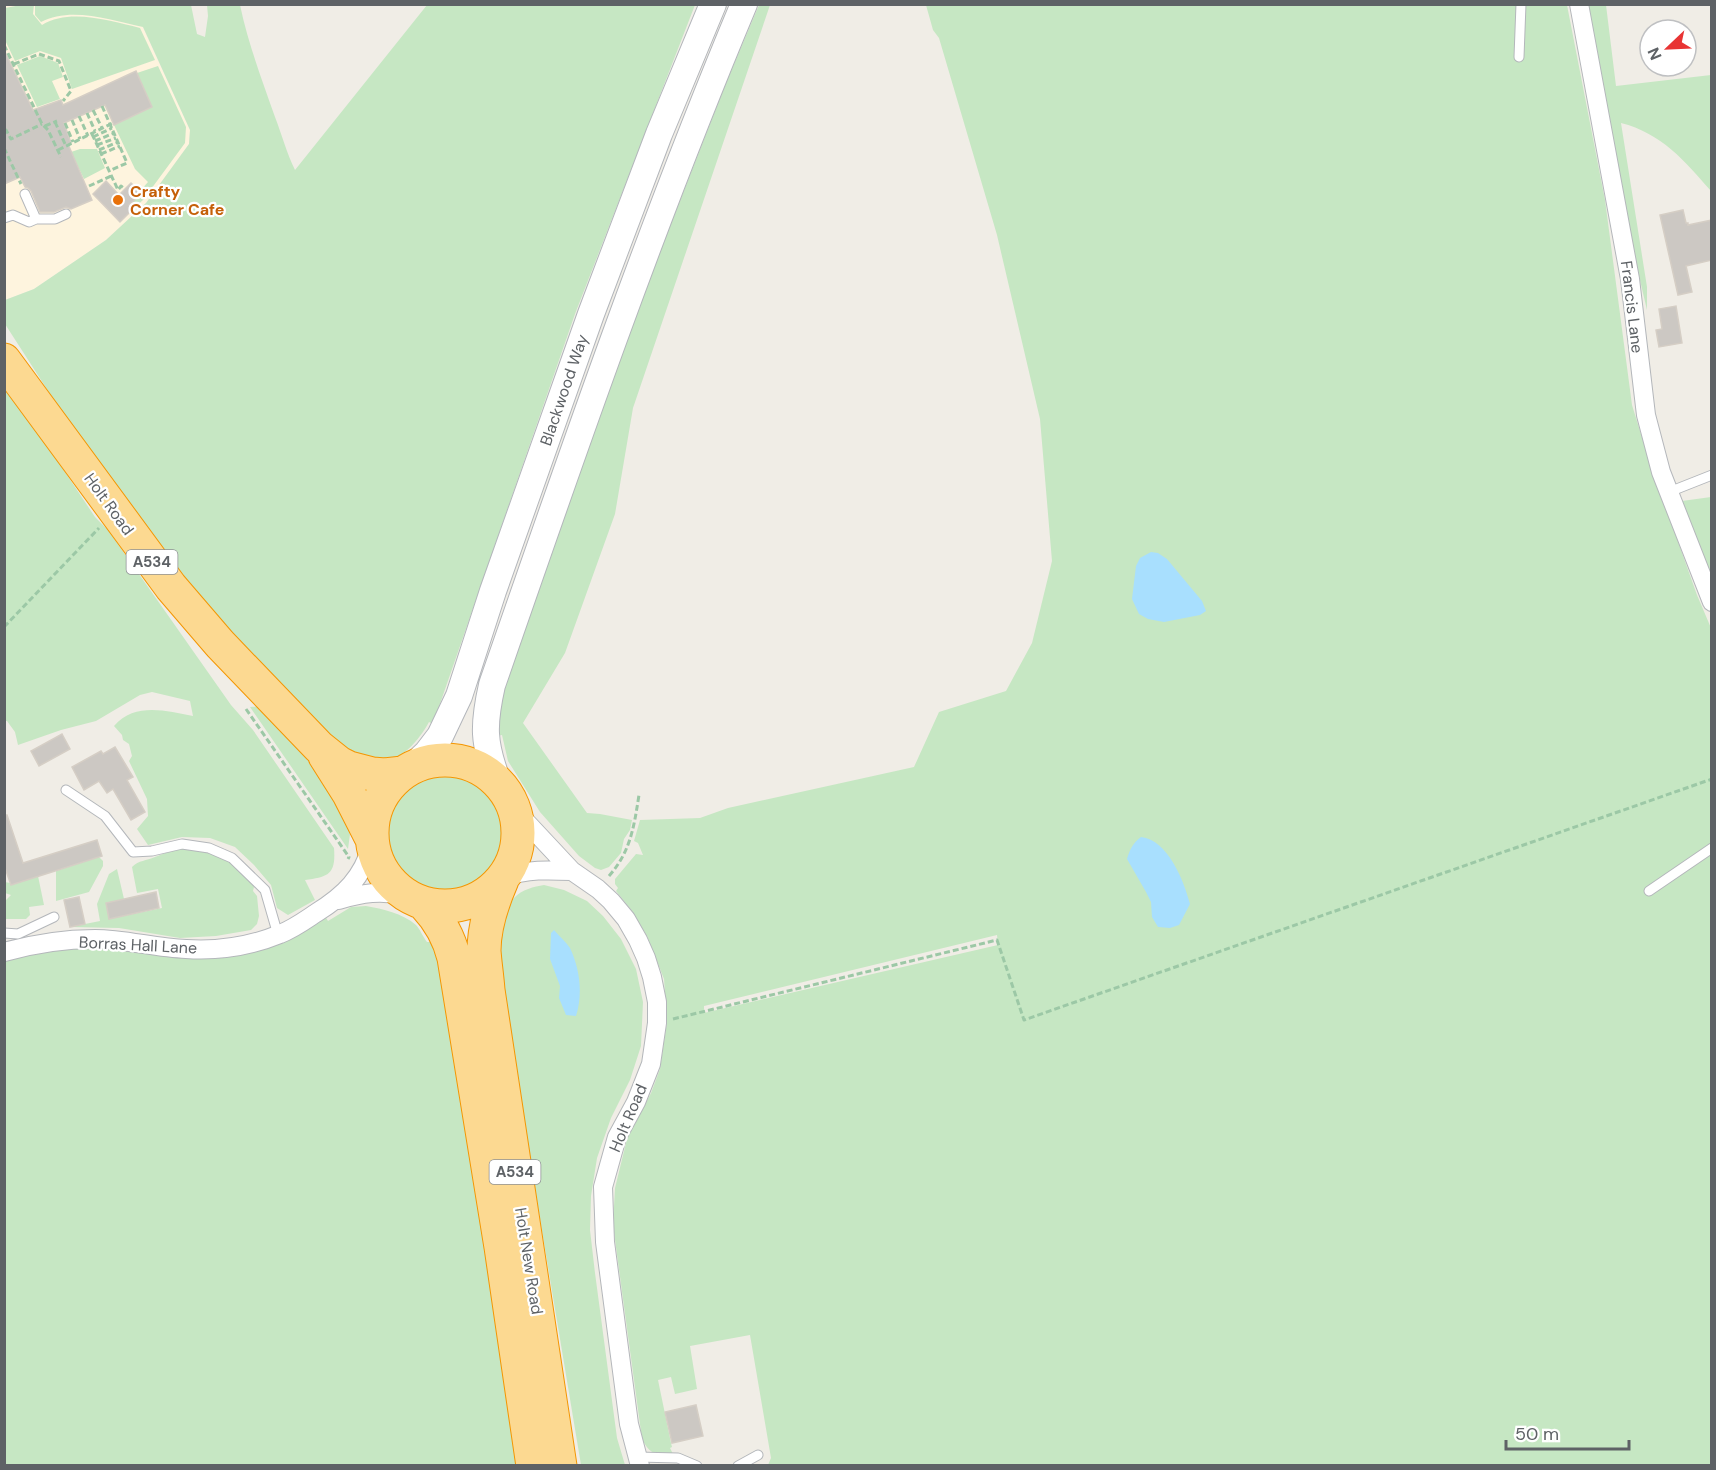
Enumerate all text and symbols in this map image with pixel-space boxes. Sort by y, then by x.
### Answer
north arrow [1638,18,1698,78]
text: N [1643,44,1667,63]
place label: Crafty Corner Cafe [130,181,224,220]
marker: Crafty Corner Cafe [111,193,125,207]
street label: Francis Lane [1616,260,1648,354]
street label: Blackwood Way [535,331,593,448]
street label: Holt Road [79,469,139,539]
road number: A534 [126,550,178,574]
street label: Borras Hall Lane [78,931,198,959]
street label: Holt Road [604,1081,652,1155]
road number: A534 [490,1160,540,1184]
street label: Holt New Road [510,1206,548,1316]
scale bar [1506,1413,1629,1451]
text: 50 m [1515,1422,1559,1446]

